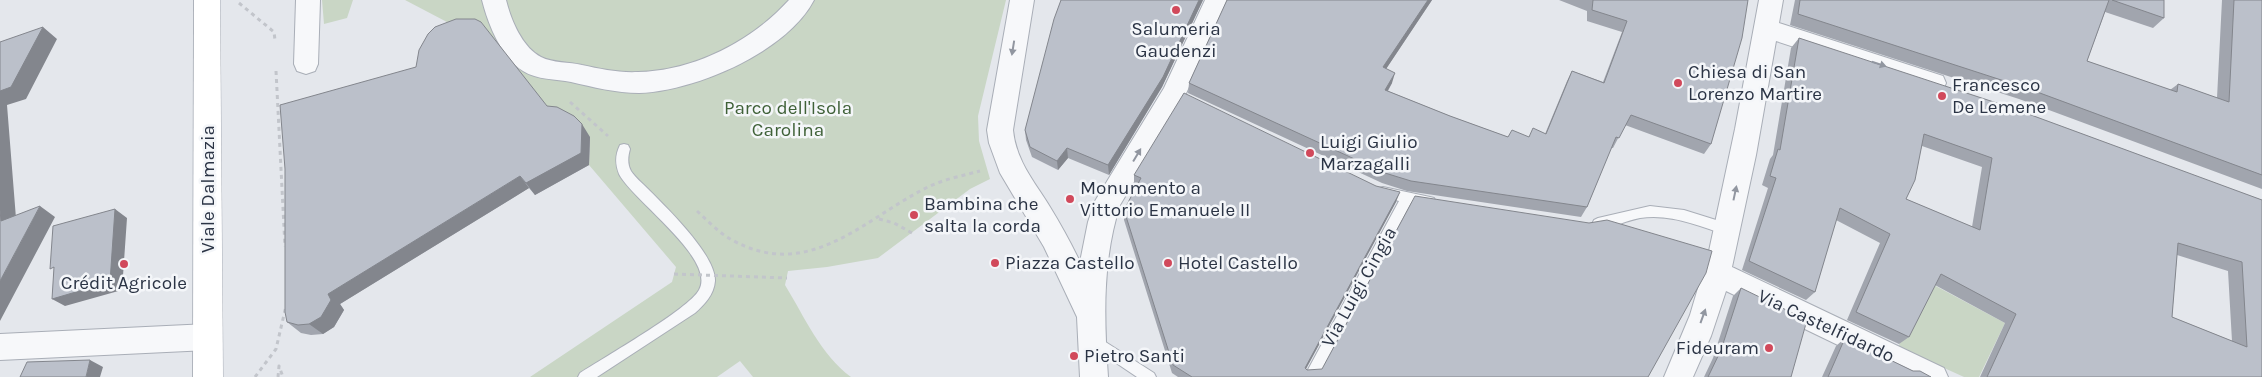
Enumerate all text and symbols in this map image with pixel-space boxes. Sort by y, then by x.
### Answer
marker: Salumeria Gaudenzi [1170,4,1182,16]
place label: Salumeria Gaudenzi [1131,18,1221,62]
one-way arrow [1008,40,1016,56]
place label: Chiesa di San Lorenzo Martire [1688,61,1822,105]
one-way arrow [1872,61,1887,69]
place label: Francesco De Lemene [1952,74,2046,118]
marker: Chiesa di San Lorenzo Martire [1672,77,1684,89]
marker: Francesco De Lemene [1936,90,1948,102]
park label: Parco dell'Isola Carolina [724,97,852,141]
street label: Viale Dalmazia [197,125,219,253]
place label: Luigi Giulio Marzagalli [1320,131,1418,175]
marker: Luigi Giulio Marzagalli [1304,147,1316,159]
one-way arrow [1132,148,1141,161]
place label: Monumento a Vittorio Emanuele II [1080,177,1250,221]
one-way arrow [1731,185,1739,200]
place label: Bambina che salta la corda [924,193,1041,237]
marker: Monumento a Vittorio Emanuele II [1064,193,1076,205]
marker: Bambina che salta la corda [908,209,920,221]
street label: Via Luigi Cingia [1317,223,1401,351]
place label: Piazza Castello [1005,252,1135,274]
place label: Hotel Castello [1178,252,1298,274]
marker: Piazza Castello [989,257,1001,269]
marker: Hotel Castello [1162,257,1174,269]
marker: Crédit Agricole [118,258,130,270]
place label: Crédit Agricole [61,272,187,294]
street label: Via Castelfidardo [1754,285,1898,367]
one-way arrow [1699,308,1707,323]
place label: Fideuram [1676,337,1759,359]
marker: Fideuram [1763,342,1775,354]
place label: Pietro Santi [1084,345,1185,367]
marker: Pietro Santi [1068,350,1080,362]

